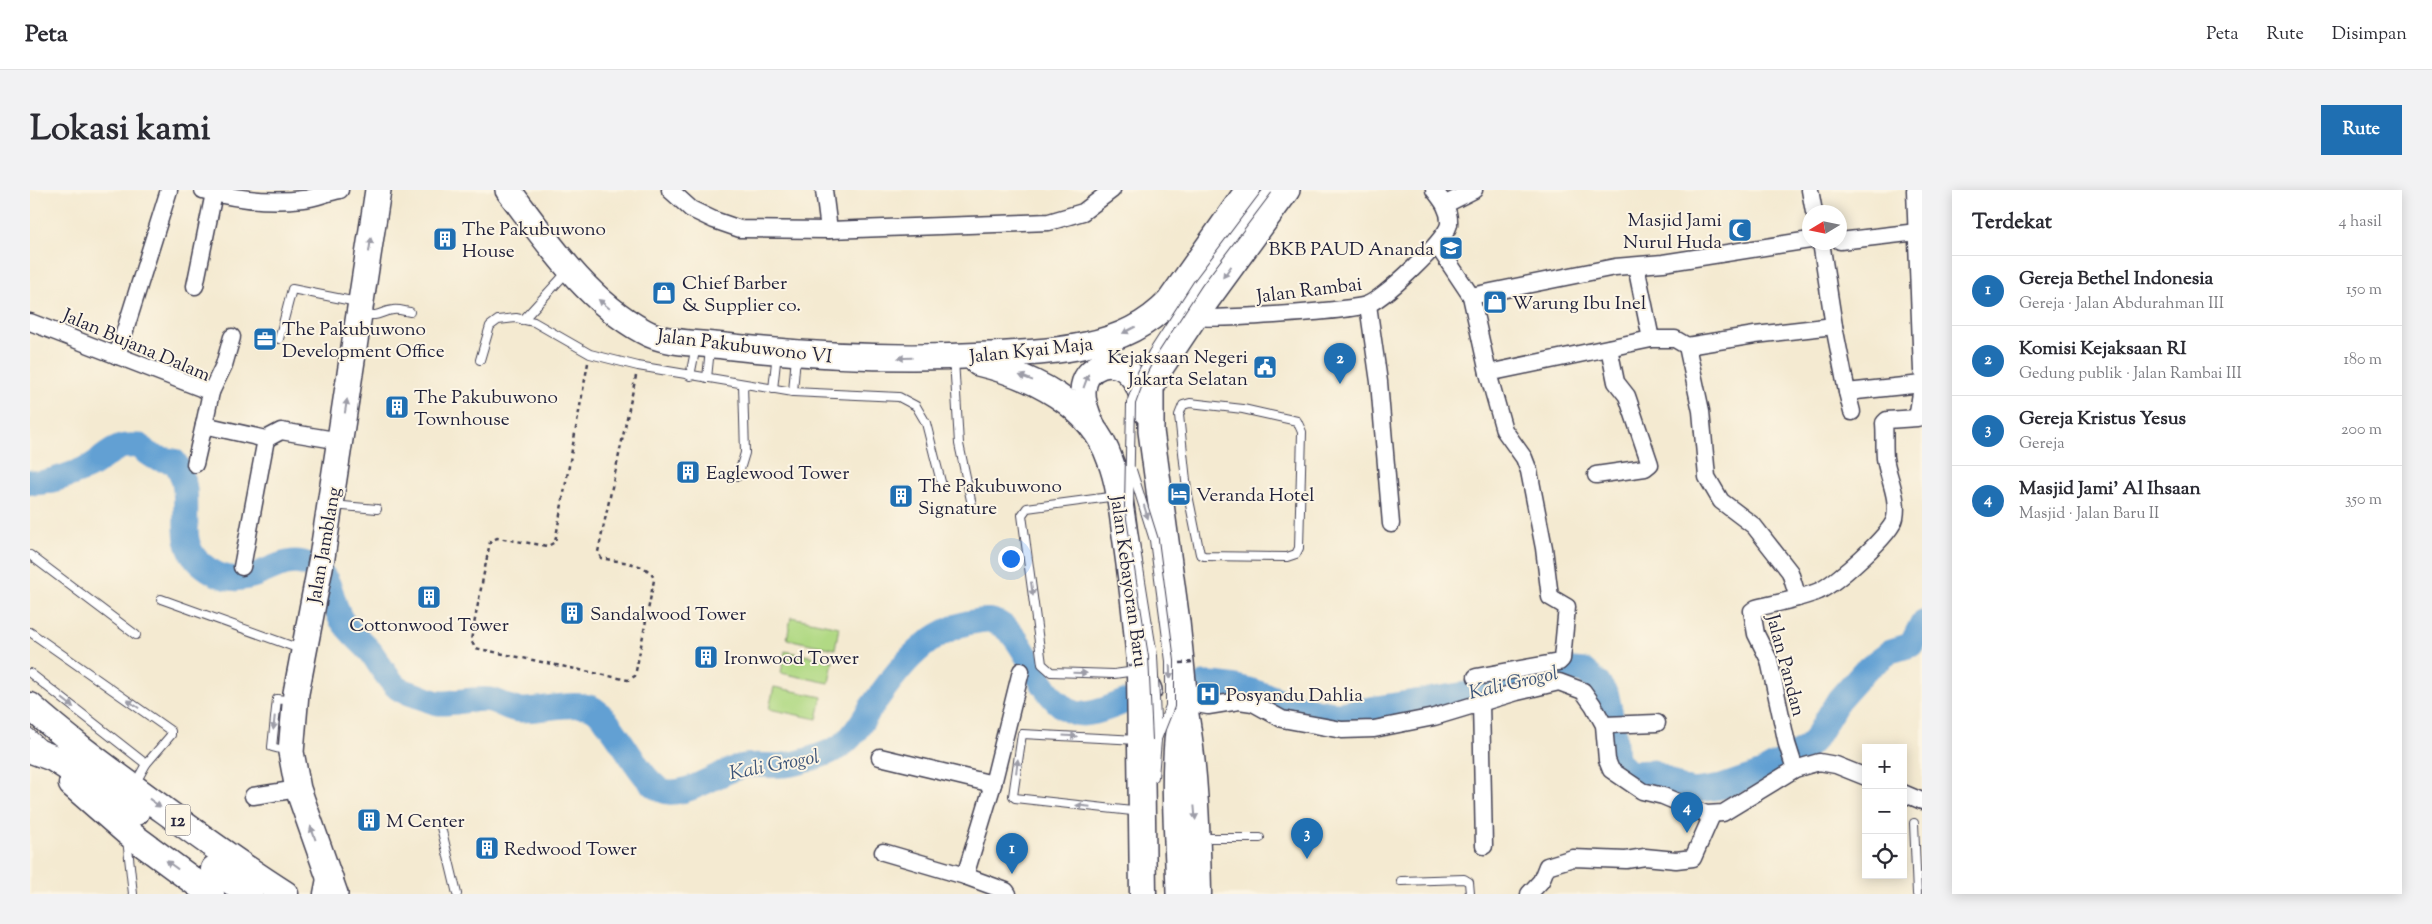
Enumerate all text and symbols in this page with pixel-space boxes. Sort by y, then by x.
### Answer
text: Peta [25,18,68,52]
text: Peta [2206,22,2238,48]
text: Rute [2266,22,2304,48]
text: Disimpan [2332,22,2407,48]
text: Lokasi kami [30,105,211,156]
button: Rute [2321,105,2402,155]
north arrow [1802,205,1847,250]
place label: Masjid Jami Nurul Huda [1623,208,1722,257]
text: Terdekat [1972,208,2052,238]
text: 4 hasil [2338,211,2382,234]
place label: The Pakubuwono House [462,217,606,266]
mosque icon: Masjid Jami Nurul Huda [1727,217,1753,243]
building icon: The Pakubuwono House [432,226,458,252]
school or university icon: BKB PAUD Ananda [1438,235,1464,261]
one-way arrow [367,237,375,253]
place label: BKB PAUD Ananda [1268,237,1434,264]
one-way arrow [1222,265,1232,279]
text: Gereja Bethel Indonesia [2019,266,2213,293]
place label: Chief Barber & Supplier co. [682,271,801,320]
street label: Jalan Rambai [1254,272,1364,311]
text: 1 [1985,279,1991,302]
text: 150 m [2346,279,2382,302]
shop icon: Chief Barber & Supplier co. [651,280,677,306]
shop icon: Warung Ibu Inel [1482,289,1508,315]
place label: Warung Ibu Inel [1512,291,1646,318]
text: Gereja · Jalan Abdurahman III [2019,293,2224,316]
one-way arrow [598,299,611,310]
street label: Jalan Bujana Dalam [57,303,214,390]
place label: The Pakubuwono Development Office [282,317,445,366]
street label: Jalan Pakubuwono VI [655,323,834,372]
office icon: The Pakubuwono Development Office [252,326,278,352]
one-way arrow [1122,326,1137,334]
street label: Jalan Kyai Maja [967,332,1095,372]
text: Komisi Kejaksaan RI [2019,336,2187,363]
pin: 2 [1324,343,1356,384]
place label: Kejaksaan Negeri Jakarta Selatan [1107,345,1248,394]
text: 2 [1984,349,1992,372]
text: 180 m [2343,349,2382,372]
one-way arrow [897,354,913,362]
public building icon: Kejaksaan Negeri Jakarta Selatan [1252,354,1278,380]
text: Gedung publik · Jalan Rambai III [2019,363,2242,386]
one-way arrow [1019,373,1034,381]
one-way arrow [1082,373,1090,388]
place label: The Pakubuwono Townhouse [414,385,558,434]
building icon: The Pakubuwono Townhouse [384,394,410,420]
one-way arrow [342,397,350,413]
text: Gereja Kristus Yesus [2019,406,2186,433]
text: 3 [1985,419,1991,442]
text: 200 m [2341,419,2382,442]
text: Gereja [2019,433,2065,456]
building icon: Eaglewood Tower [675,459,701,485]
place label: Eaglewood Tower [706,461,849,488]
place label: The Pakubuwono Signature [918,474,1062,523]
text: Masjid Jami' Al Ihsaan [2019,476,2201,503]
hotel icon: Veranda Hotel [1166,481,1192,507]
building icon: The Pakubuwono Signature [888,483,914,509]
place label: Veranda Hotel [1196,483,1315,510]
street label: Jalan Jamblang [302,485,349,607]
text: 4 [1984,489,1992,512]
text: 350 m [2345,489,2382,512]
street label: Jalan Kebayoran Baru [1102,493,1153,669]
text: Masjid · Jalan Baru II [2019,503,2159,526]
one-way arrow [1143,504,1151,519]
your location [998,546,1024,572]
one-way arrow [1028,581,1036,597]
building icon: Cottonwood Tower [416,584,442,610]
building icon: Sandalwood Tower [559,600,585,626]
place label: Sandalwood Tower [590,602,746,629]
street label: Jalan Pandan [1758,611,1811,720]
place label: Cottonwood Tower [349,613,509,640]
building icon: Ironwood Tower [693,644,719,670]
place label: Ironwood Tower [724,646,859,673]
water label: Kali Grogol [1466,660,1561,709]
one-way arrow [1167,664,1175,680]
one-way arrow [1072,669,1088,677]
hospital icon: Posyandu Dahlia [1195,681,1221,707]
place label: Posyandu Dahlia [1226,683,1363,710]
one-way arrow [61,697,74,708]
one-way arrow [126,699,140,709]
one-way arrow [270,716,278,732]
one-way arrow [1062,733,1078,741]
water label: Kali Grogol [727,744,822,789]
map controls [1862,744,1907,879]
button: + [1862,744,1907,789]
one-way arrow [1013,758,1021,774]
button: − [1862,789,1907,834]
pin: 4 [1671,792,1703,833]
one-way arrow [148,798,162,808]
one-way arrow [1075,802,1091,810]
road number: 12 [166,804,190,836]
one-way arrow [1192,805,1200,821]
building icon: M Center [356,807,382,833]
place label: M Center [386,809,465,836]
pin: 3 [1291,818,1323,859]
one-way arrow [309,825,316,840]
pin: 1 [996,833,1028,874]
button: locate [1862,834,1907,879]
building icon: Redwood Tower [474,835,500,861]
place label: Redwood Tower [504,837,637,864]
one-way arrow [165,860,179,870]

